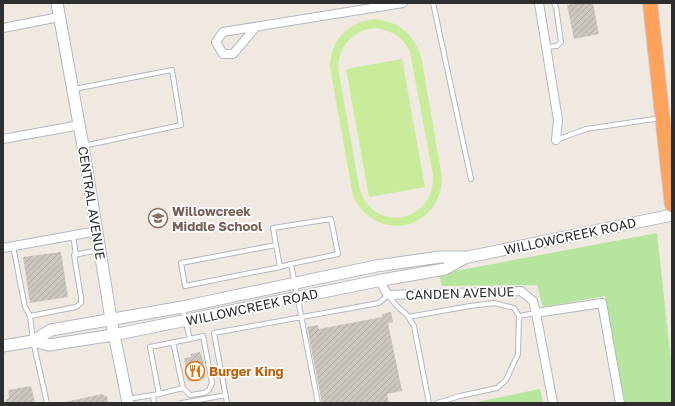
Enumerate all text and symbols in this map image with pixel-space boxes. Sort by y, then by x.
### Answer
street label: CENTRAL AVENUE [75,145,109,261]
place label: Willowcreek Middle School [172,203,263,234]
school or university icon: Willowcreek Middle School [147,207,169,229]
street label: WILLOWCREEK ROAD [503,214,637,258]
street label: CANDEN AVENUE [405,283,515,303]
street label: WILLOWCREEK ROAD [185,285,319,329]
restaurant icon: Burger King [184,360,206,382]
place label: Burger King [209,363,284,379]

